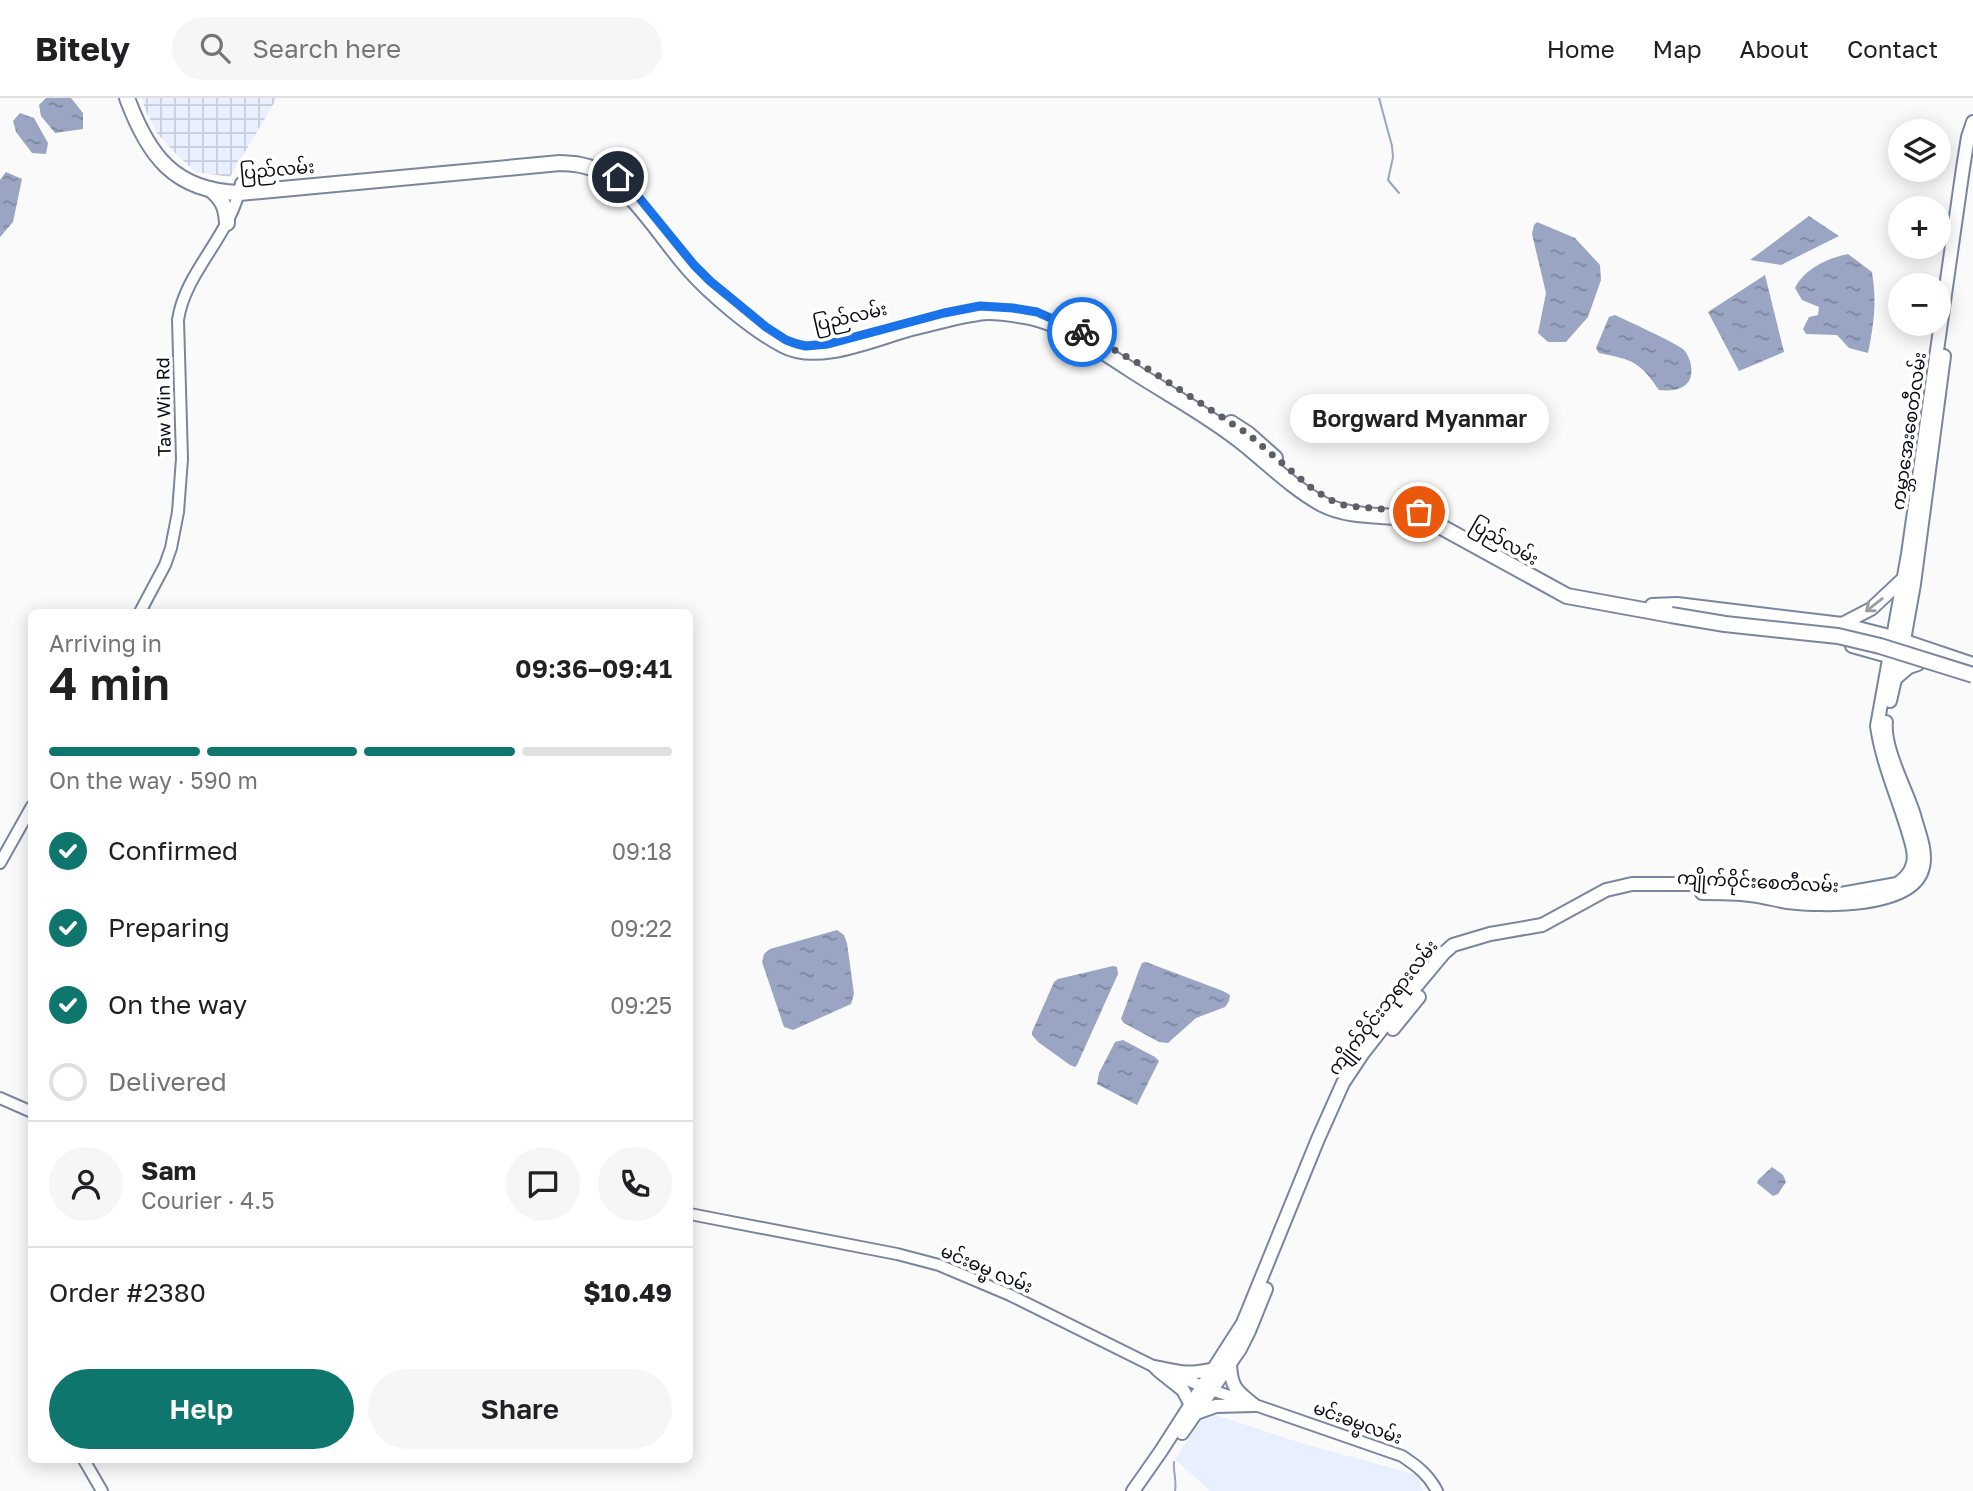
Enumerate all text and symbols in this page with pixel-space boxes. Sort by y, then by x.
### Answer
search box [172,17,662,80]
text: Bitely [35,29,130,68]
icon: search [196,29,234,67]
text: Search here [252,33,401,64]
text: Home [1547,34,1615,63]
text: Map [1653,34,1702,63]
text: About [1740,34,1809,63]
text: Contact [1847,34,1938,63]
map controls [1888,119,1951,336]
button: layers [1888,119,1951,182]
pin [588,147,648,207]
street label: ပြည်လမ်း [239,154,316,188]
icon: home [599,158,637,196]
button: + [1888,196,1951,259]
button: − [1888,273,1951,336]
street label: ပြည်လမ်း [811,296,890,340]
courier [1047,297,1117,367]
icon: bike [1063,313,1101,351]
street label: ကမ္ဘာအေးစေတီလမ်း [1884,350,1935,512]
street label: Taw Win Rd [151,357,175,457]
callout: Borgward Myanmar [1290,393,1548,442]
text: Borgward Myanmar [1312,404,1527,432]
pin [1389,482,1449,542]
icon: bag [1400,493,1438,531]
street label: ပြည်လမ်း [1465,512,1543,574]
one-way arrow [1865,597,1883,612]
text: Arriving in [49,629,162,657]
text: 09:36–09:41 [515,653,672,684]
text: 4 min [49,655,170,710]
text: On the way · 590 m [49,766,258,794]
icon: check [49,832,87,870]
text: Confirmed [108,835,238,866]
text: 09:18 [612,837,672,865]
street label: ကျိုက်ဝိုင်းစေတီလမ်း [1676,864,1840,901]
icon: check [49,909,87,947]
text: Preparing [108,912,230,943]
text: 09:22 [610,914,672,942]
street label: ကျိုက်ဝိုင်းဘုရားလမ်း [1321,934,1446,1082]
icon: check [49,986,87,1024]
text: On the way [108,989,247,1020]
text: 09:25 [610,991,672,1019]
text: Delivered [108,1066,227,1097]
button: person [49,1147,123,1221]
button: chat [506,1147,580,1221]
button: phone [598,1147,672,1221]
text: Sam [141,1155,196,1186]
text: Courier · 4.5 [141,1186,274,1214]
street label: မင်းဓမ္မ လမ်း [936,1238,1037,1302]
text: Order #2380 [49,1277,206,1308]
text: $10.49 [583,1277,672,1308]
button: Help [49,1369,354,1449]
button: Share [368,1369,672,1449]
street label: မင်းဓမ္မလမ်း [1309,1395,1406,1453]

